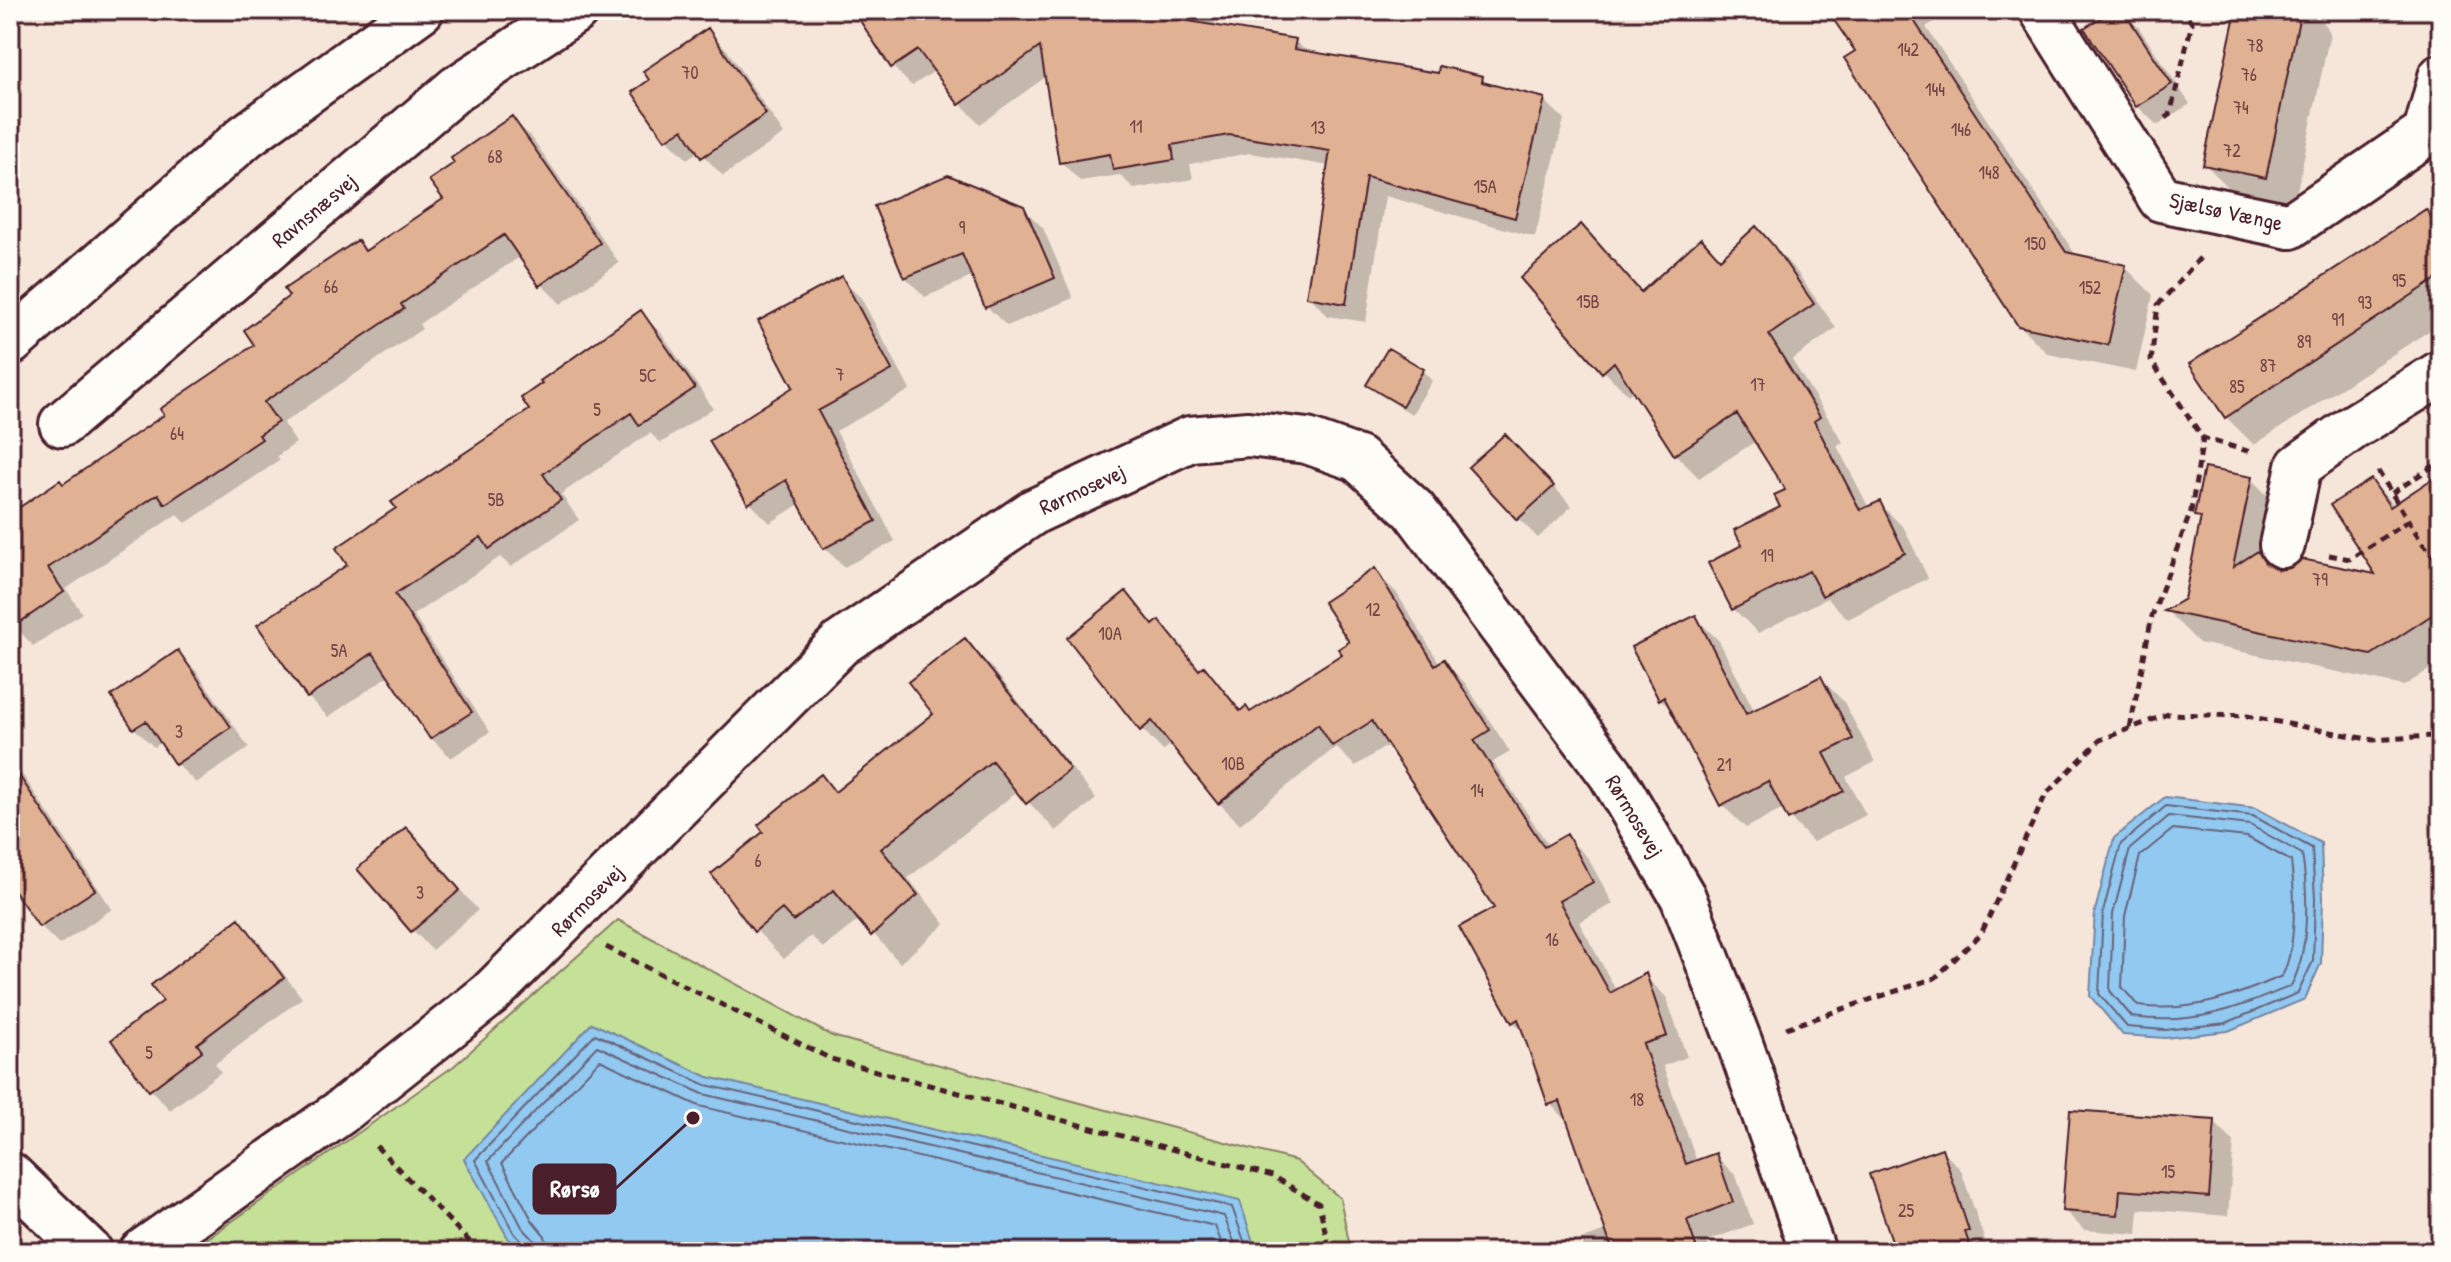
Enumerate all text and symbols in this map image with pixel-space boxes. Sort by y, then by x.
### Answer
house number: 78 [2247,33,2264,58]
house number: 142 [1897,37,1919,62]
house number: 70 [682,60,698,85]
house number: 76 [2241,62,2257,87]
house number: 144 [1925,77,1945,102]
house number: 74 [2233,95,2249,120]
house number: 11 [1129,114,1143,139]
house number: 13 [1311,115,1325,140]
house number: 146 [1951,117,1971,142]
house number: 72 [2223,138,2241,163]
house number: 68 [488,144,503,169]
house number: 148 [1978,160,2000,185]
street label: Ravnsnæsvej [265,166,363,254]
house number: 15A [1474,174,1497,199]
street label: Sjælsø Vænge [2167,184,2285,238]
house number: 9 [959,215,966,240]
house number: 150 [2024,231,2046,256]
house number: 95 [2392,268,2406,293]
house number: 66 [324,274,338,299]
house number: 152 [2079,275,2102,300]
house number: 15B [1576,289,1600,314]
house number: 93 [2358,290,2372,315]
house number: 91 [2331,307,2345,332]
house number: 89 [2297,329,2312,354]
house number: 87 [2260,353,2276,378]
house number: 7 [836,362,845,387]
house number: 5C [639,363,657,388]
house number: 17 [1750,372,1766,397]
house number: 85 [2229,374,2245,399]
house number: 5 [593,397,601,422]
house number: 64 [170,421,184,446]
street label: Rørmosevej [1034,456,1130,522]
house number: 5B [488,487,504,512]
house number: 19 [1760,543,1774,568]
house number: 79 [2312,567,2328,592]
house number: 12 [1366,597,1381,622]
house number: 10A [1098,621,1122,646]
house number: 5A [331,638,347,663]
house number: 3 [175,719,183,744]
house number: 10B [1221,751,1245,776]
house number: 21 [1717,752,1731,777]
street label: Rørmosevej [1599,769,1671,863]
house number: 14 [1470,778,1484,803]
house number: 6 [754,848,762,873]
street label: Rørmosevej [544,857,630,943]
house number: 3 [416,880,424,905]
house number: 16 [1545,927,1559,952]
house number: 5 [145,1040,153,1065]
house number: 18 [1630,1087,1644,1112]
house number: 15 [2161,1159,2175,1184]
callout: Rørsø [534,1165,615,1213]
text: Rørsø [550,1172,600,1204]
house number: 25 [1898,1198,1914,1223]

